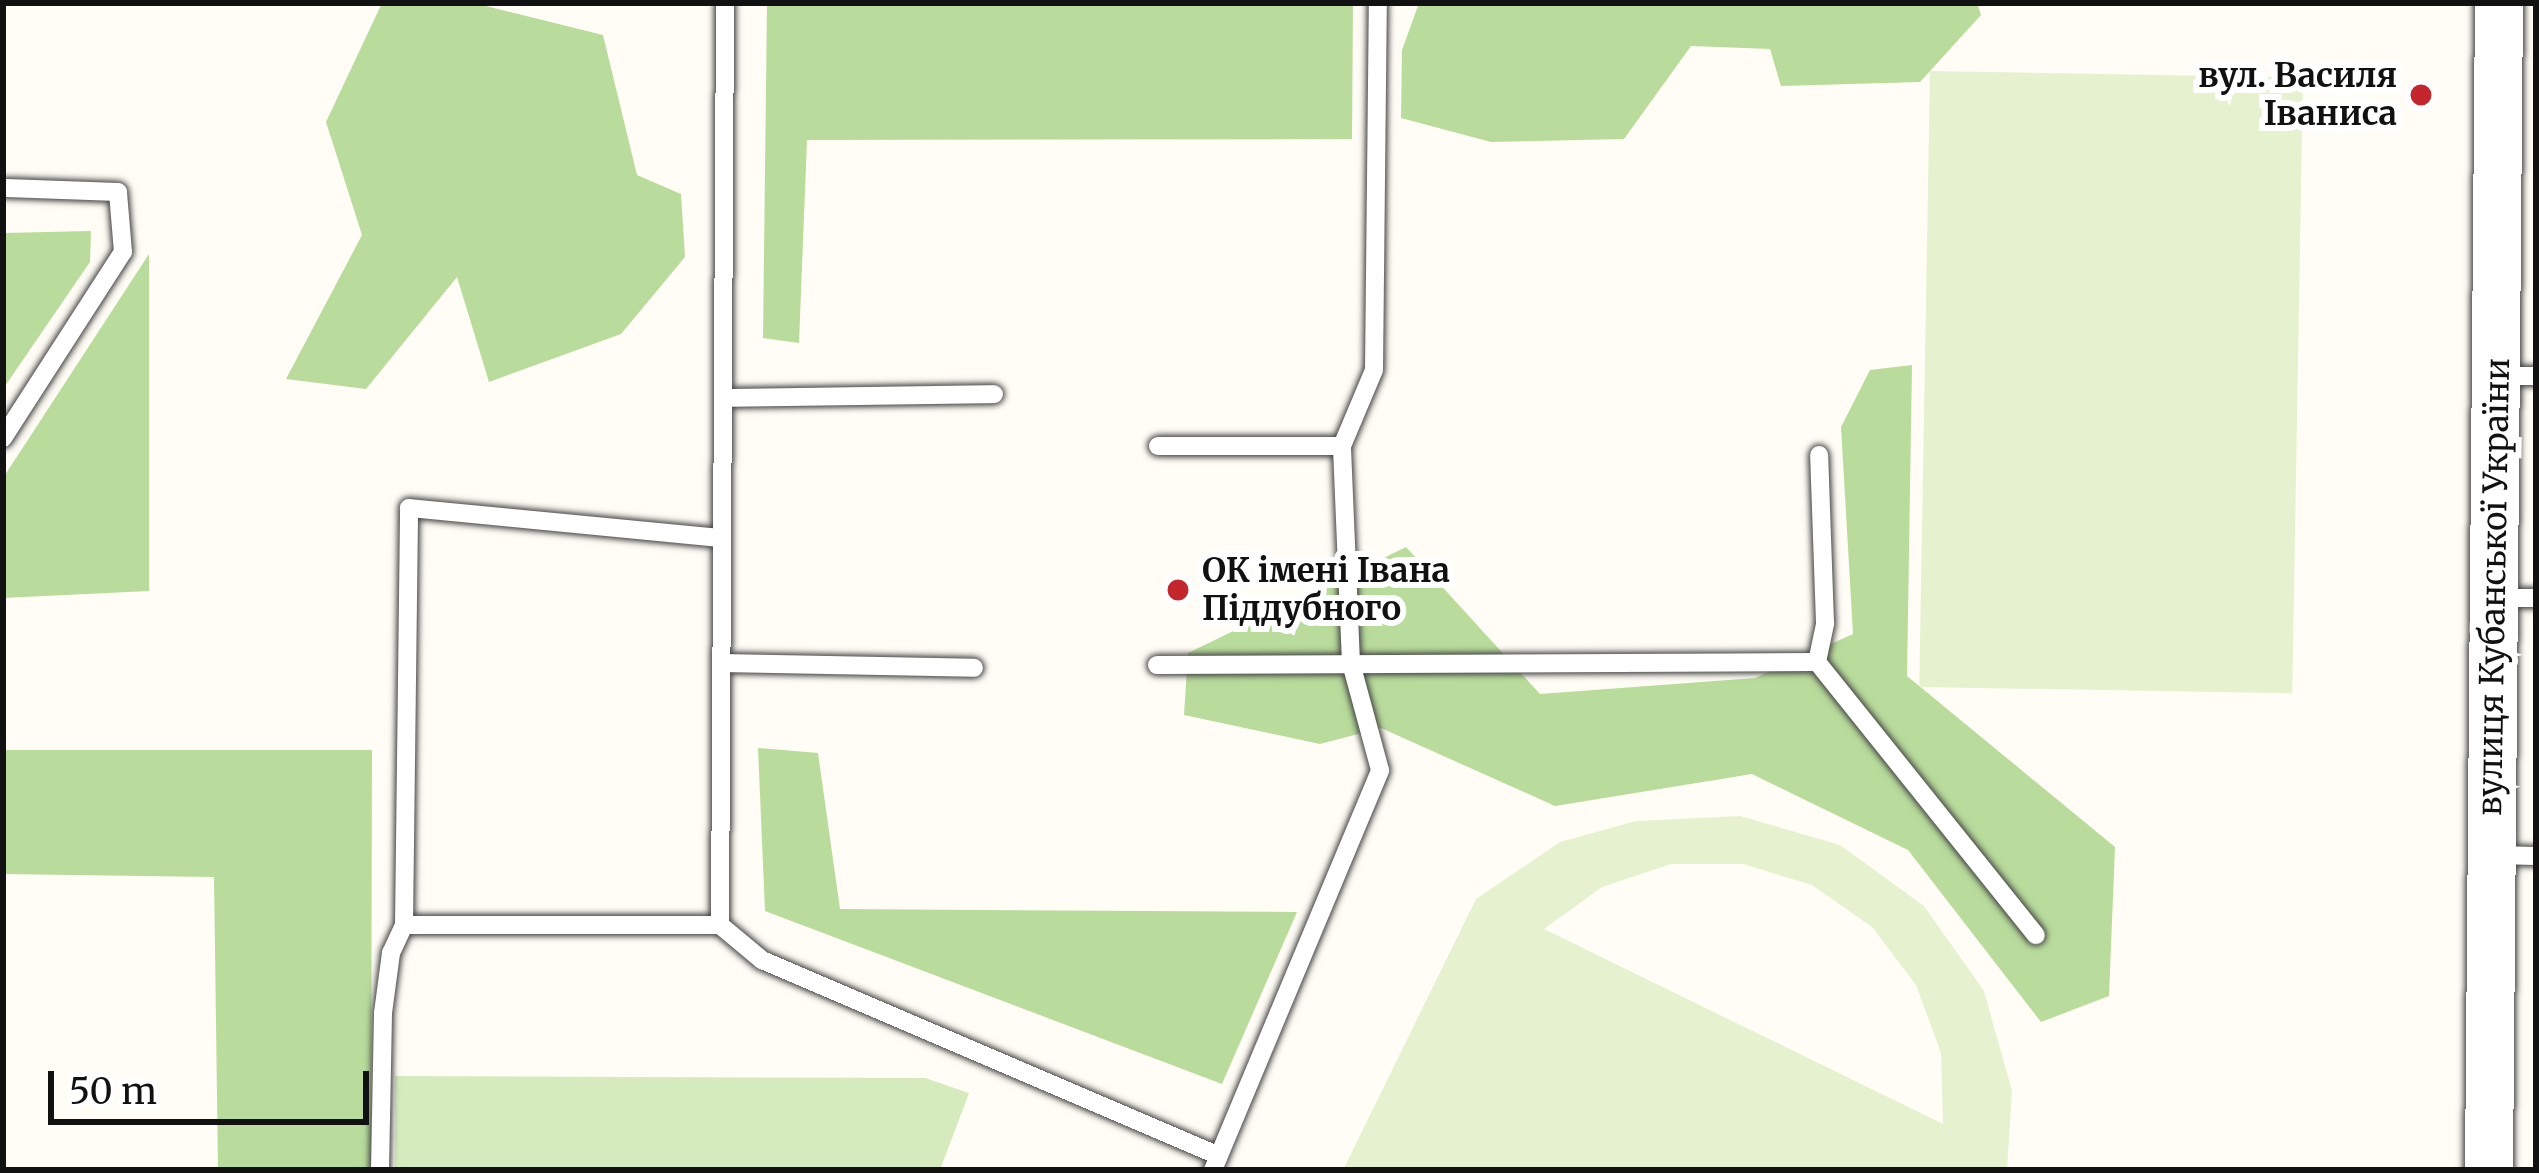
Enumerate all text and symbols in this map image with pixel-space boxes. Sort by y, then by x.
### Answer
place label: вул. Василя Іваниса [2198,56,2397,134]
marker: вул. Василя Іваниса [2408,82,2434,108]
street label: вулиця Кубанської України [2470,358,2518,816]
place label: ОК імені Івана Піддубного [1202,551,1450,629]
marker: ОК імені Івана Піддубного [1165,577,1191,603]
scale bar [54,1047,375,1121]
text: 50 m [69,1069,157,1114]

